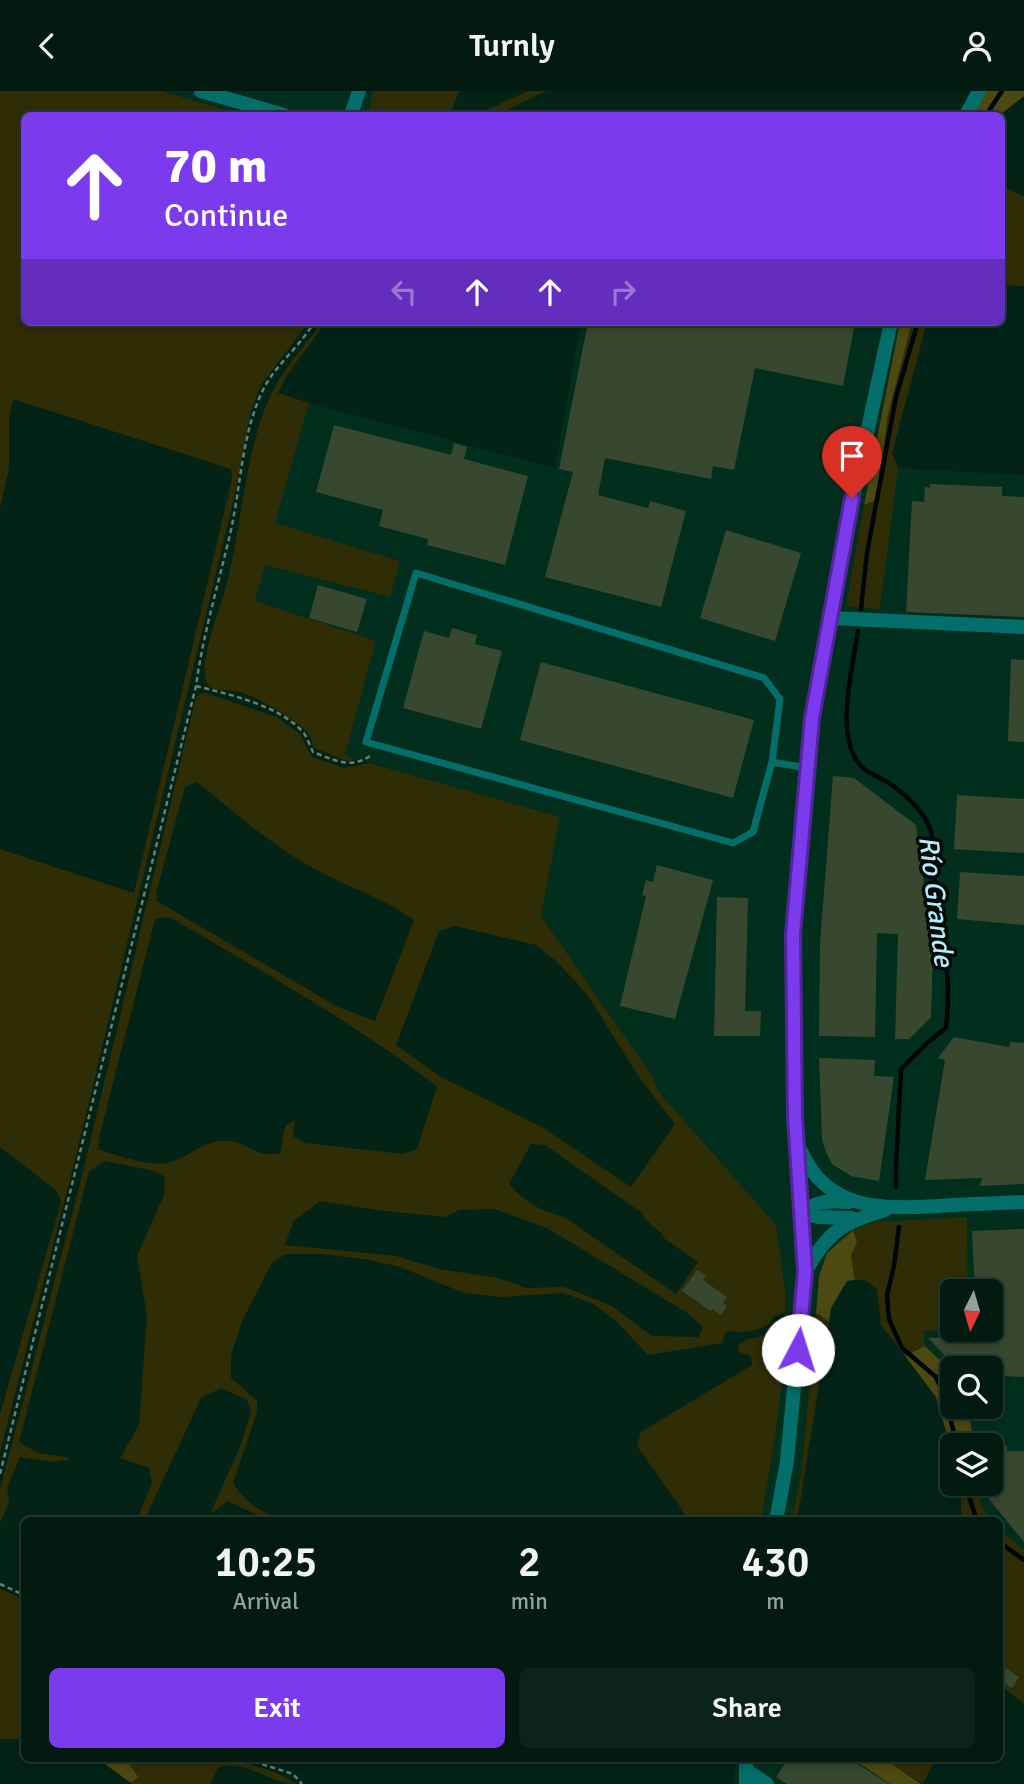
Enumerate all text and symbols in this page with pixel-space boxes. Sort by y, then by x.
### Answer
text: Turnly [469,26,555,65]
icon: back [28,27,66,65]
icon: person [958,27,996,65]
text: 70 m [164,136,267,196]
icon: ahead [49,140,140,231]
text: Continue [164,196,288,235]
icon: left [385,273,423,311]
icon: ahead [458,273,496,311]
icon: ahead [531,273,569,311]
icon: right [604,273,642,311]
pin [822,426,882,498]
icon: arrive [833,437,871,475]
water label: Río Grande [911,834,961,970]
north arrow [940,1279,1003,1342]
map controls [940,1279,1003,1496]
position arrow [761,1313,835,1387]
button: search [940,1356,1003,1419]
button: layers [940,1433,1003,1496]
text: 10:25 [215,1537,317,1588]
text: 2 [518,1537,541,1588]
text: 430 [741,1537,809,1588]
text: Arrival [233,1587,299,1616]
text: min [511,1587,548,1616]
text: m [766,1587,785,1616]
button: Exit [49,1668,505,1748]
button: Share [519,1668,975,1748]

